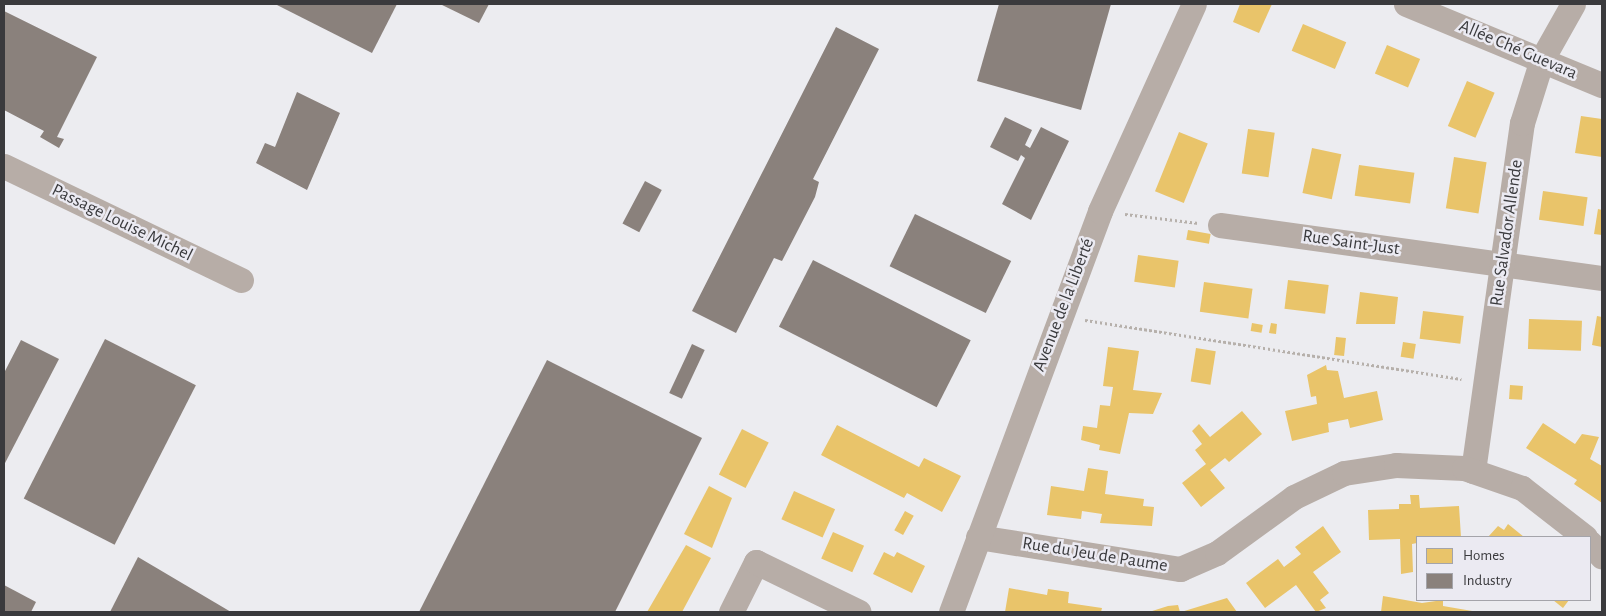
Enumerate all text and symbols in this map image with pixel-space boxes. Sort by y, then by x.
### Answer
street label: Allée Ché Guevara [1456,15,1580,85]
street label: Rue Salvador Allende [1486,158,1528,308]
street label: Passage Louise Michel [48,180,196,266]
street label: Rue Saint-Just [1301,226,1401,260]
street label: Avenue de la Liberté [1029,235,1099,375]
street label: Rue du Jeu de Paume [1021,533,1169,577]
legend [1416,536,1591,601]
text: Homes [1463,548,1505,563]
text: Industry [1463,573,1512,588]

